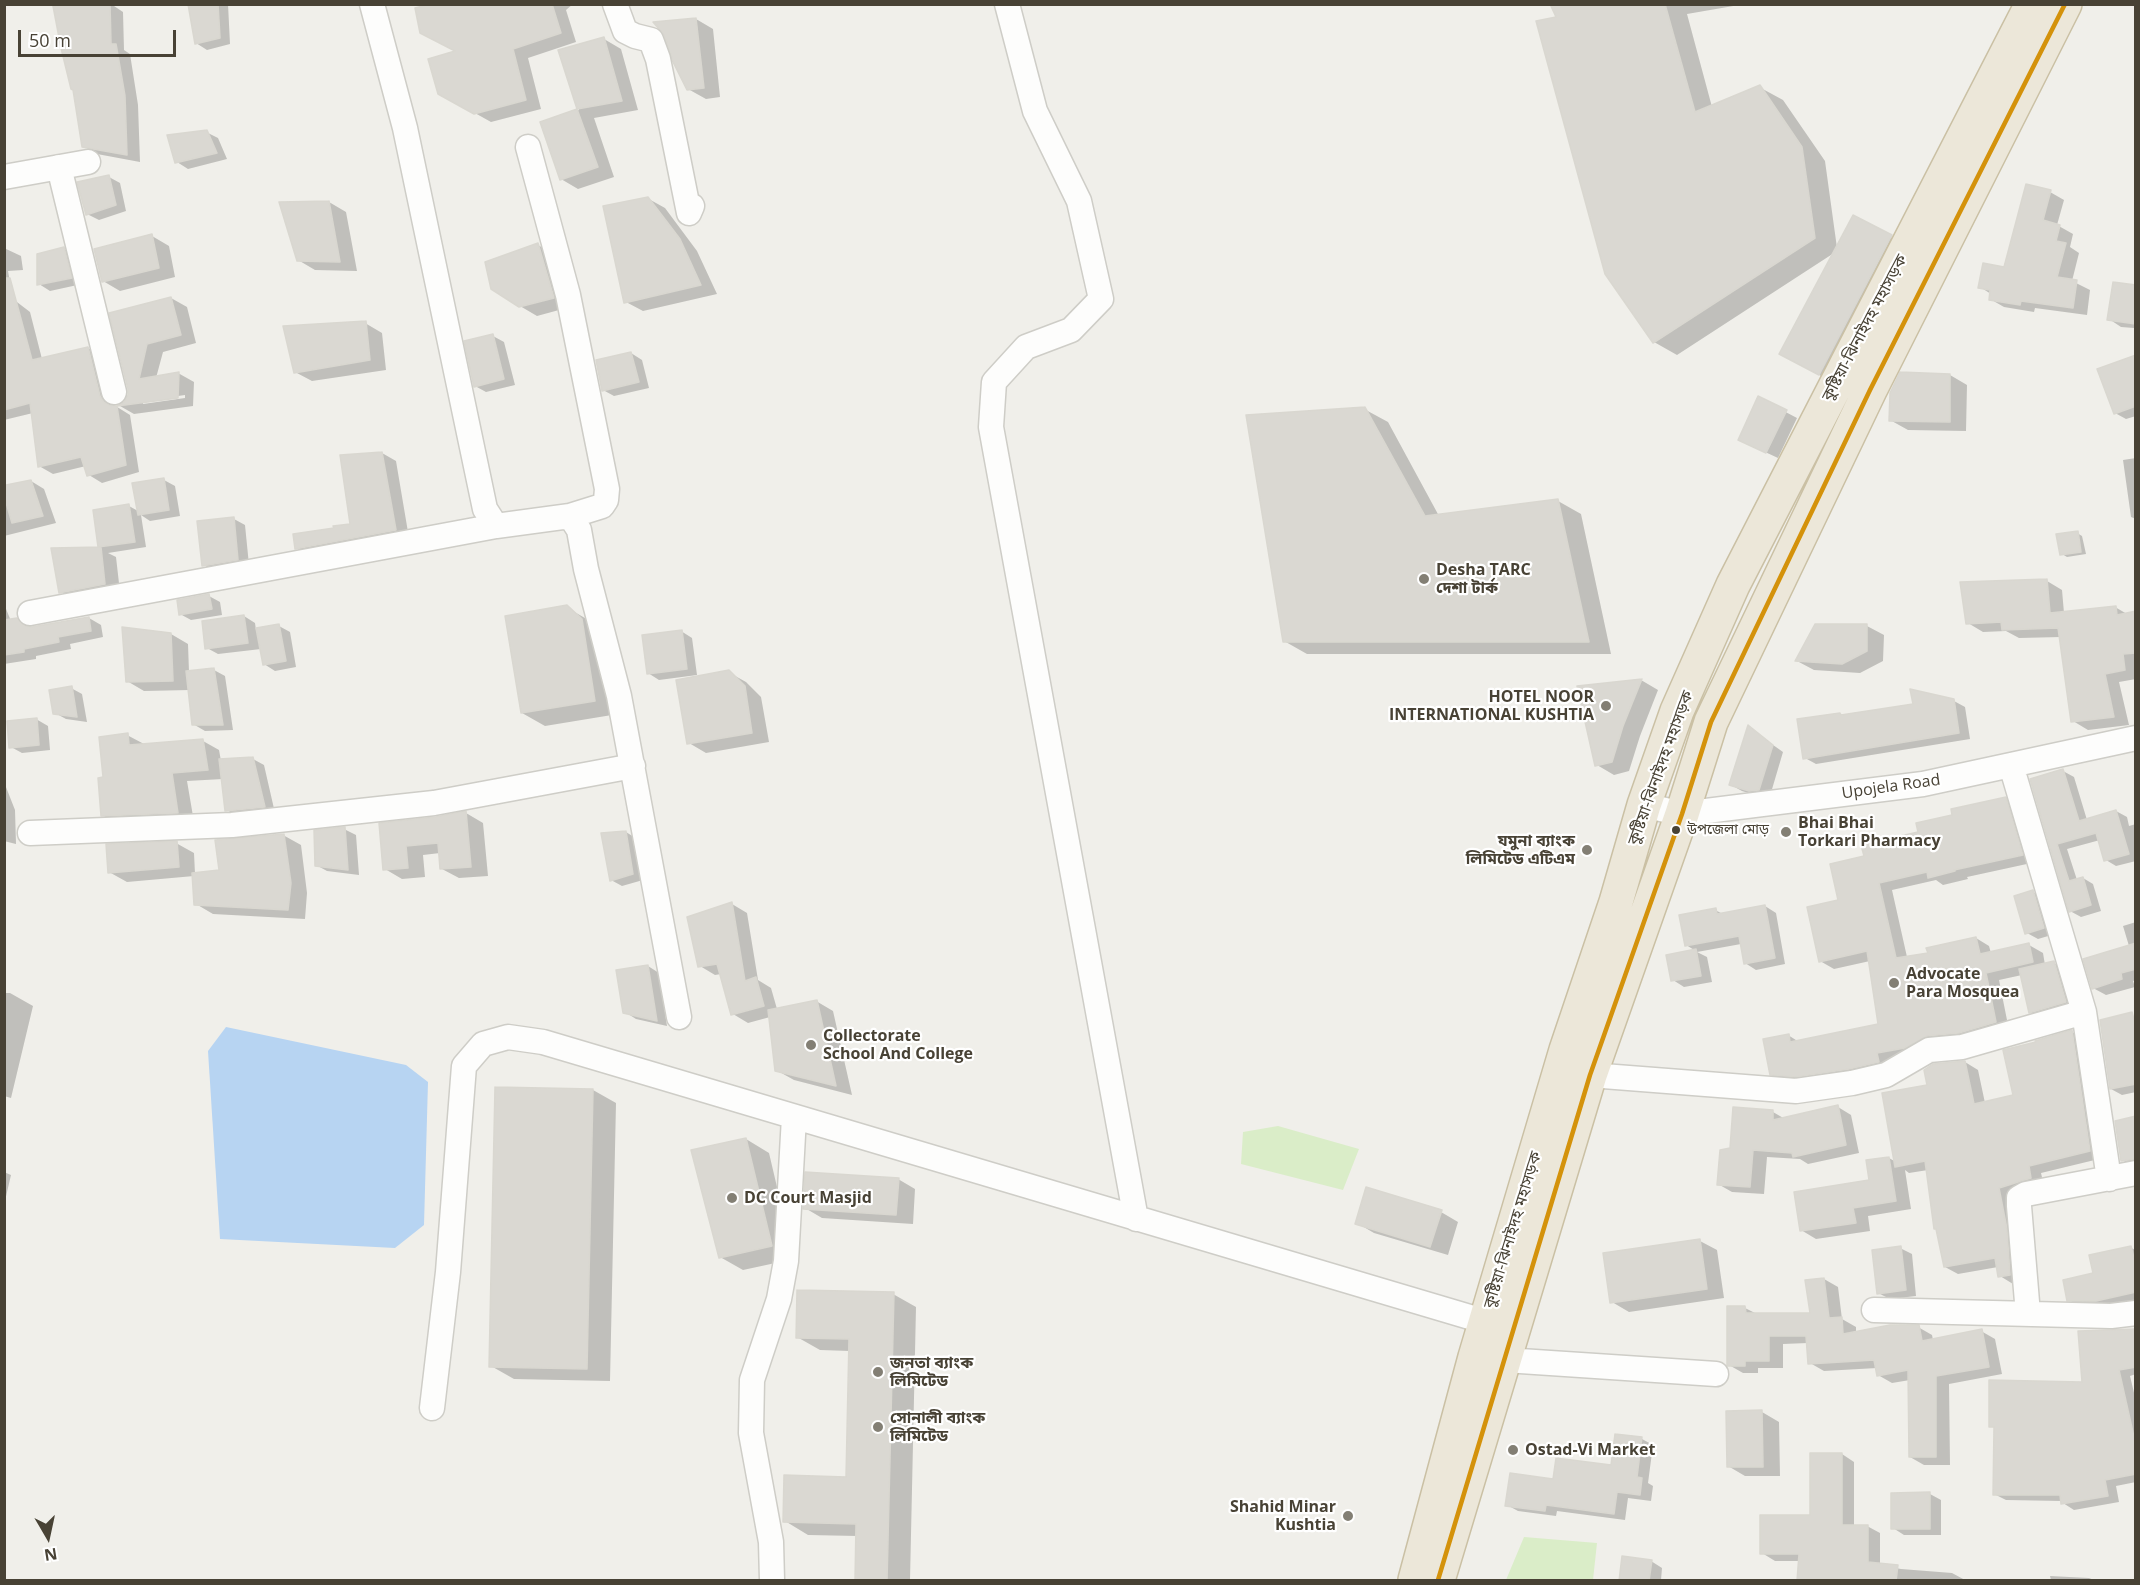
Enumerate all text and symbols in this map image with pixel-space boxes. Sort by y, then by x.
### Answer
scale bar [21,18,178,56]
text: 50 m [29,28,71,52]
street label: কুষ্টিয়া-ঝিনাইদহ মহাসড়ক [1818,252,1912,404]
place label: Desha TARC দেশা টার্ক [1436,560,1531,598]
marker: Desha TARC দেশা টার্ক [1417,572,1431,586]
place label: HOTEL NOOR INTERNATIONAL KUSHTIA [1389,687,1594,725]
street label: কুষ্টিয়া-ঝিনাইদহ মহাসড়ক [1624,688,1698,848]
marker: HOTEL NOOR INTERNATIONAL KUSHTIA [1599,699,1613,713]
street label: Upojela Road [1840,771,1942,803]
place label: Bhai Bhai Torkari Pharmacy [1798,813,1941,851]
place label: উপজেলা মোড় [1687,822,1769,838]
marker: উপজেলা মোড় [1670,824,1682,836]
marker: Bhai Bhai Torkari Pharmacy [1779,825,1793,839]
place label: যমুনা ব্যাংক লিমিটেড এটিএম [1466,831,1575,869]
marker: যমুনা ব্যাংক লিমিটেড এটিএম [1580,843,1594,857]
place label: Advocate Para Mosquea [1906,964,2020,1002]
marker: Advocate Para Mosquea [1887,976,1901,990]
place label: Collectorate School And College [823,1026,973,1064]
marker: Collectorate School And College [804,1038,818,1052]
street label: কুষ্টিয়া-ঝিনাইদহ মহাসড়ক [1480,1149,1546,1311]
place label: DC Court Masjid [744,1188,872,1208]
marker: DC Court Masjid [725,1191,739,1205]
place label: জনতা ব্যাংক লিমিটেড [890,1353,973,1391]
marker: জনতা ব্যাংক লিমিটেড [871,1365,885,1379]
place label: সোনালী ব্যাংক লিমিটেড [890,1408,985,1446]
marker: সোনালী ব্যাংক লিমিটেড [871,1420,885,1434]
place label: Ostad-Vi Market [1525,1440,1655,1460]
marker: Ostad-Vi Market [1506,1443,1520,1457]
place label: Shahid Minar Kushtia [1230,1497,1336,1535]
north arrow [18,1507,78,1567]
marker: Shahid Minar Kushtia [1341,1509,1355,1523]
text: N [43,1543,59,1567]

